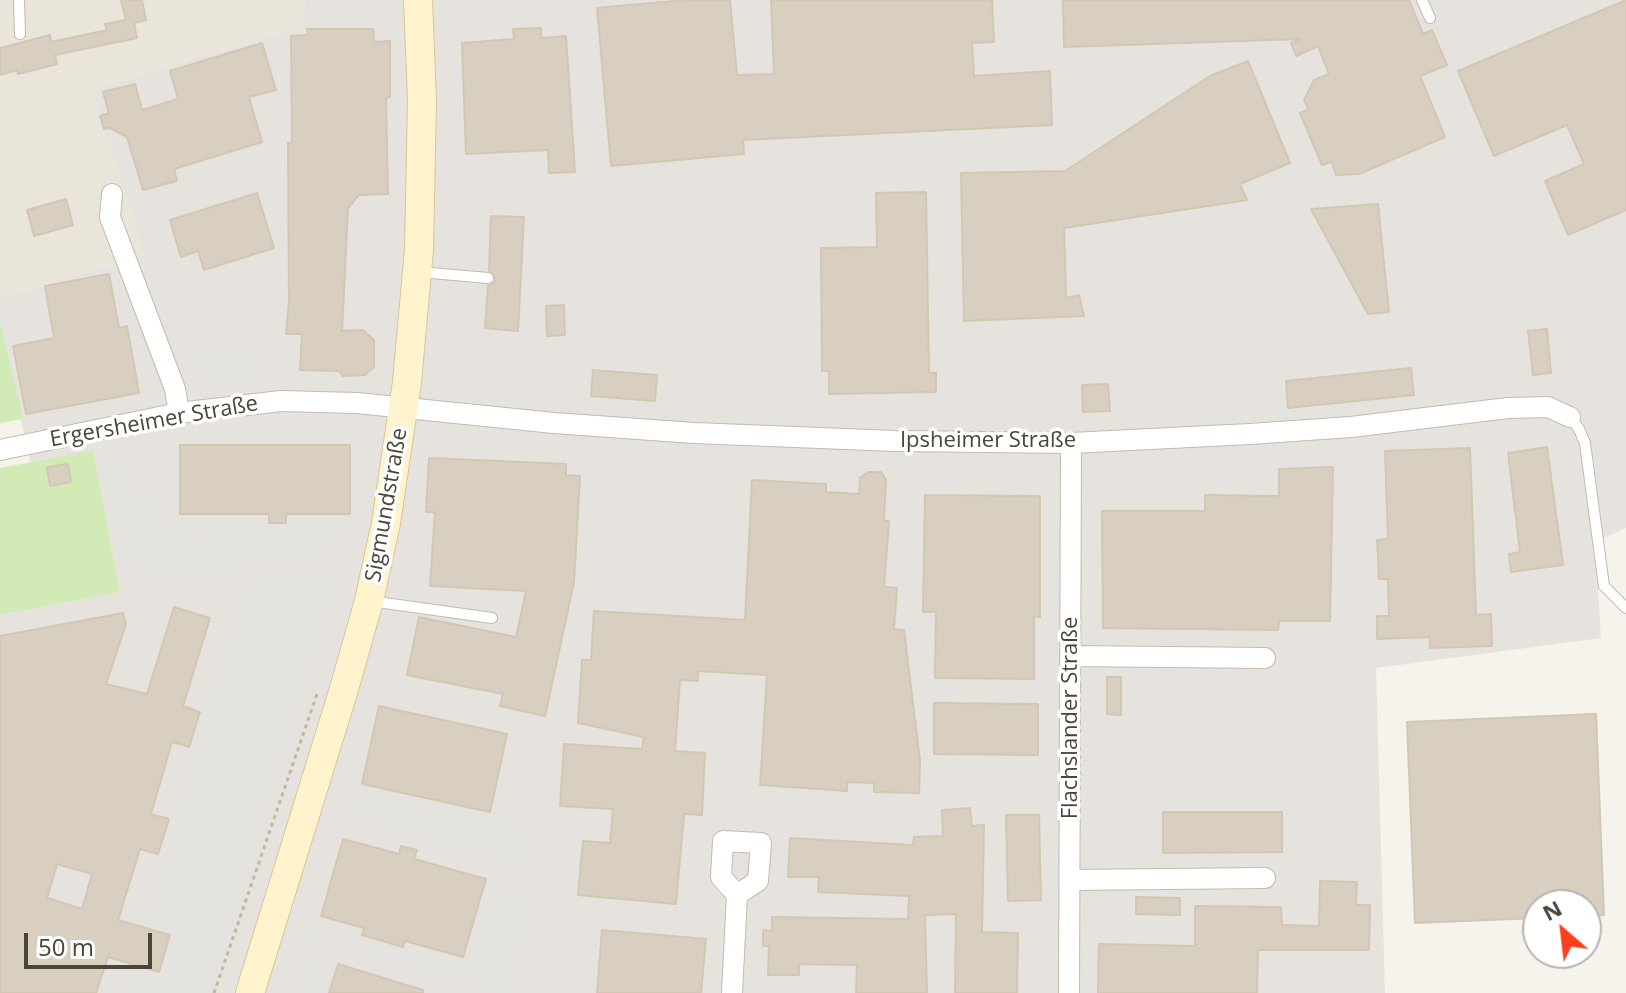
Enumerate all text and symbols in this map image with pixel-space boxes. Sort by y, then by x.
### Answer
street label: Ergersheimer Straße [48,391,260,453]
street label: Sigmundstraße [360,426,414,584]
street label: Ipsheimer Straße [900,428,1076,454]
street label: Flachslander Straße [1058,617,1084,819]
north arrow [1522,889,1602,969]
text: N [1537,892,1567,927]
scale bar [28,917,156,967]
text: 50 m [38,930,94,963]

